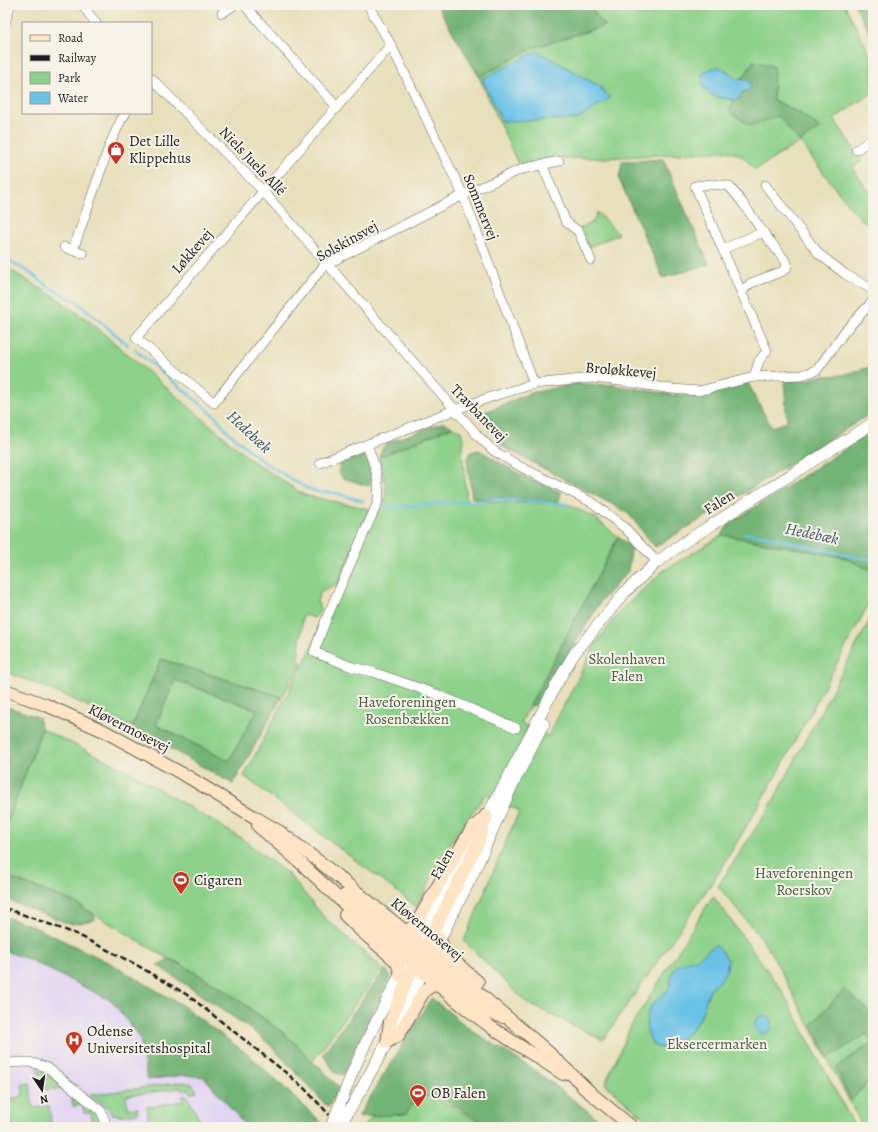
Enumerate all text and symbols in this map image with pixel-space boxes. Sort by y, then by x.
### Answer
legend [22,22,152,114]
text: Road [58,30,84,46]
text: Railway [58,50,97,66]
text: Park [58,70,81,86]
text: Water [57,90,88,106]
street label: Niels Juels Allé [215,122,291,200]
place label: Det Lille Klippehus [129,131,191,168]
shop icon: Det Lille Klippehus [106,140,126,165]
street label: Sommervej [459,171,503,243]
street label: Solskinsvej [313,216,381,266]
street label: Løkkevej [167,224,217,278]
street label: Broløkkevej [585,357,657,383]
street label: Travbanevej [446,380,512,446]
water label: Hedebæk [222,406,276,458]
street label: Falen [700,485,738,519]
water label: Hedebæk [783,518,841,550]
park label: Skolenhaven Falen [588,649,666,686]
park label: Haveforeningen Rosenbækken [358,692,456,729]
street label: Kløvermosevej [85,699,173,757]
street label: Falen [425,845,459,883]
park label: Haveforeningen Roerskov [755,863,853,900]
sports icon: Cigaren [171,870,191,895]
place label: Cigaren [194,870,242,890]
street label: Kløvermosevej [387,893,467,965]
place label: Odense Universitetshospital [87,1021,211,1058]
hospital icon: Odense Universitetshospital [64,1030,84,1055]
park label: Eksercermarken [667,1034,767,1054]
north arrow [22,1070,62,1110]
sports icon: OB Falen [408,1083,428,1108]
place label: OB Falen [431,1083,486,1103]
text: N [39,1091,50,1107]

